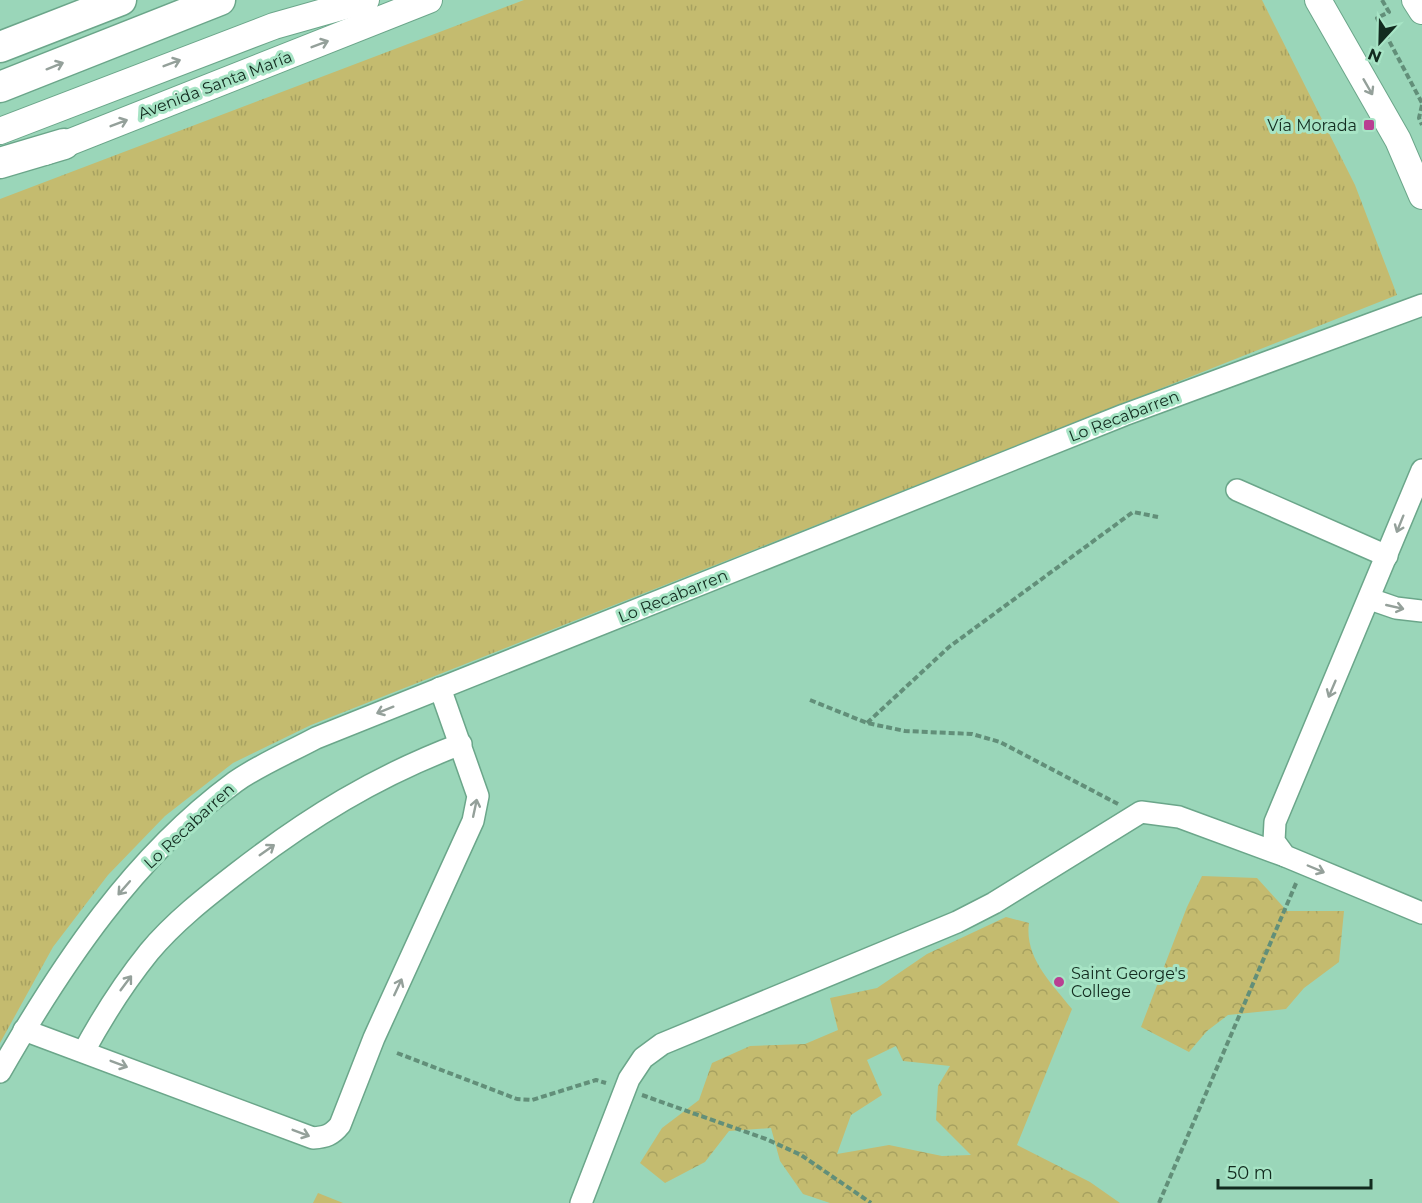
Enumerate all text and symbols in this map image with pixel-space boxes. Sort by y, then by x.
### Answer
north arrow [1350,12,1410,72]
one-way arrow [310,38,329,49]
text: N [1365,44,1384,67]
street label: Avenida Santa María [135,47,295,123]
one-way arrow [162,57,180,68]
one-way arrow [45,60,63,71]
one-way arrow [1362,78,1374,95]
place label: Vía Morada [1267,116,1357,135]
one-way arrow [109,117,128,128]
marker: Vía Morada [1362,118,1376,132]
street label: Lo Recabarren [1066,386,1182,446]
one-way arrow [1394,515,1405,533]
street label: Lo Recabarren [615,565,731,627]
one-way arrow [1386,601,1405,613]
one-way arrow [1325,679,1337,697]
one-way arrow [377,705,395,716]
street label: Lo Recabarren [140,779,238,873]
one-way arrow [470,798,481,818]
one-way arrow [258,844,275,856]
one-way arrow [1306,864,1324,875]
one-way arrow [117,880,131,895]
place label: Saint George's College [1071,964,1186,1001]
marker: Saint George's College [1052,975,1066,989]
one-way arrow [119,976,132,992]
one-way arrow [393,978,405,996]
one-way arrow [109,1059,128,1070]
one-way arrow [291,1129,310,1140]
scale bar [1218,1152,1371,1190]
text: 50 m [1227,1162,1273,1184]

